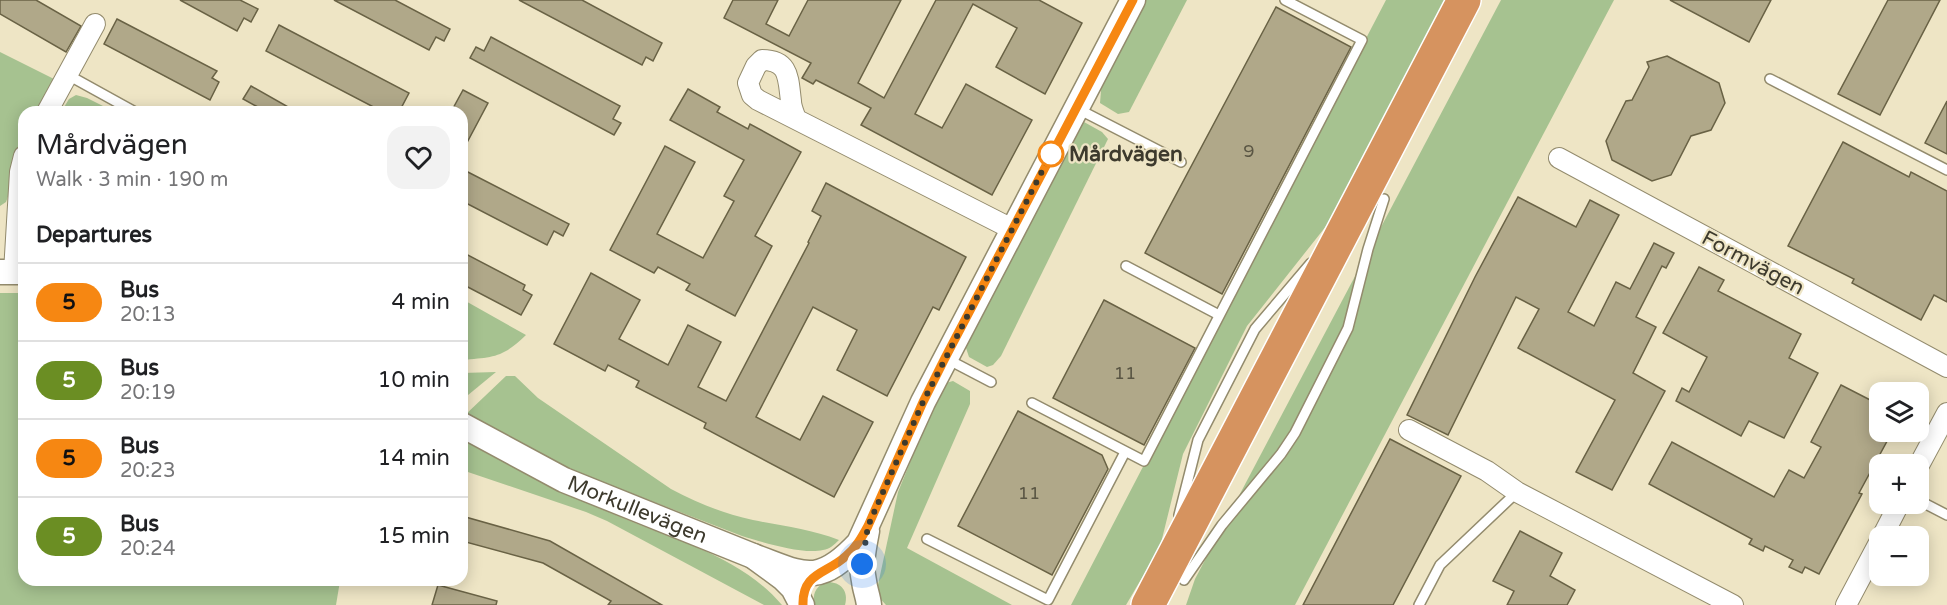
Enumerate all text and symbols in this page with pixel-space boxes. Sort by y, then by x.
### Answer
button: heart [387,126,450,189]
text: Mårdvägen [36,128,188,162]
house number: 9 [1243,140,1255,162]
marker: Mårdvägen [1038,141,1064,167]
place label: Mårdvägen [1069,142,1183,167]
text: Walk · 3 min · 190 m [36,168,228,192]
text: Departures [36,222,152,248]
street label: Formvägen [1697,226,1809,300]
text: Bus [120,277,159,303]
text: 4 min [391,289,450,315]
text: 5 [62,290,76,315]
text: 20:13 [120,303,175,327]
text: Bus [120,355,159,381]
house number: 11 [1114,362,1136,384]
text: 10 min [378,367,450,393]
text: 5 [62,368,76,393]
text: 20:19 [120,381,175,405]
map controls [1869,382,1929,586]
button: layers [1869,382,1929,442]
text: Bus [120,433,159,459]
text: 14 min [378,445,450,471]
text: 5 [62,446,76,471]
button: + [1869,454,1929,514]
text: 20:23 [120,459,175,483]
street label: Morkullevägen [564,470,711,549]
house number: 11 [1018,482,1040,504]
text: Bus [120,511,159,537]
text: 15 min [378,523,450,549]
text: 5 [62,524,76,549]
button: − [1869,526,1929,586]
text: 20:24 [120,537,175,561]
your location [847,549,877,579]

